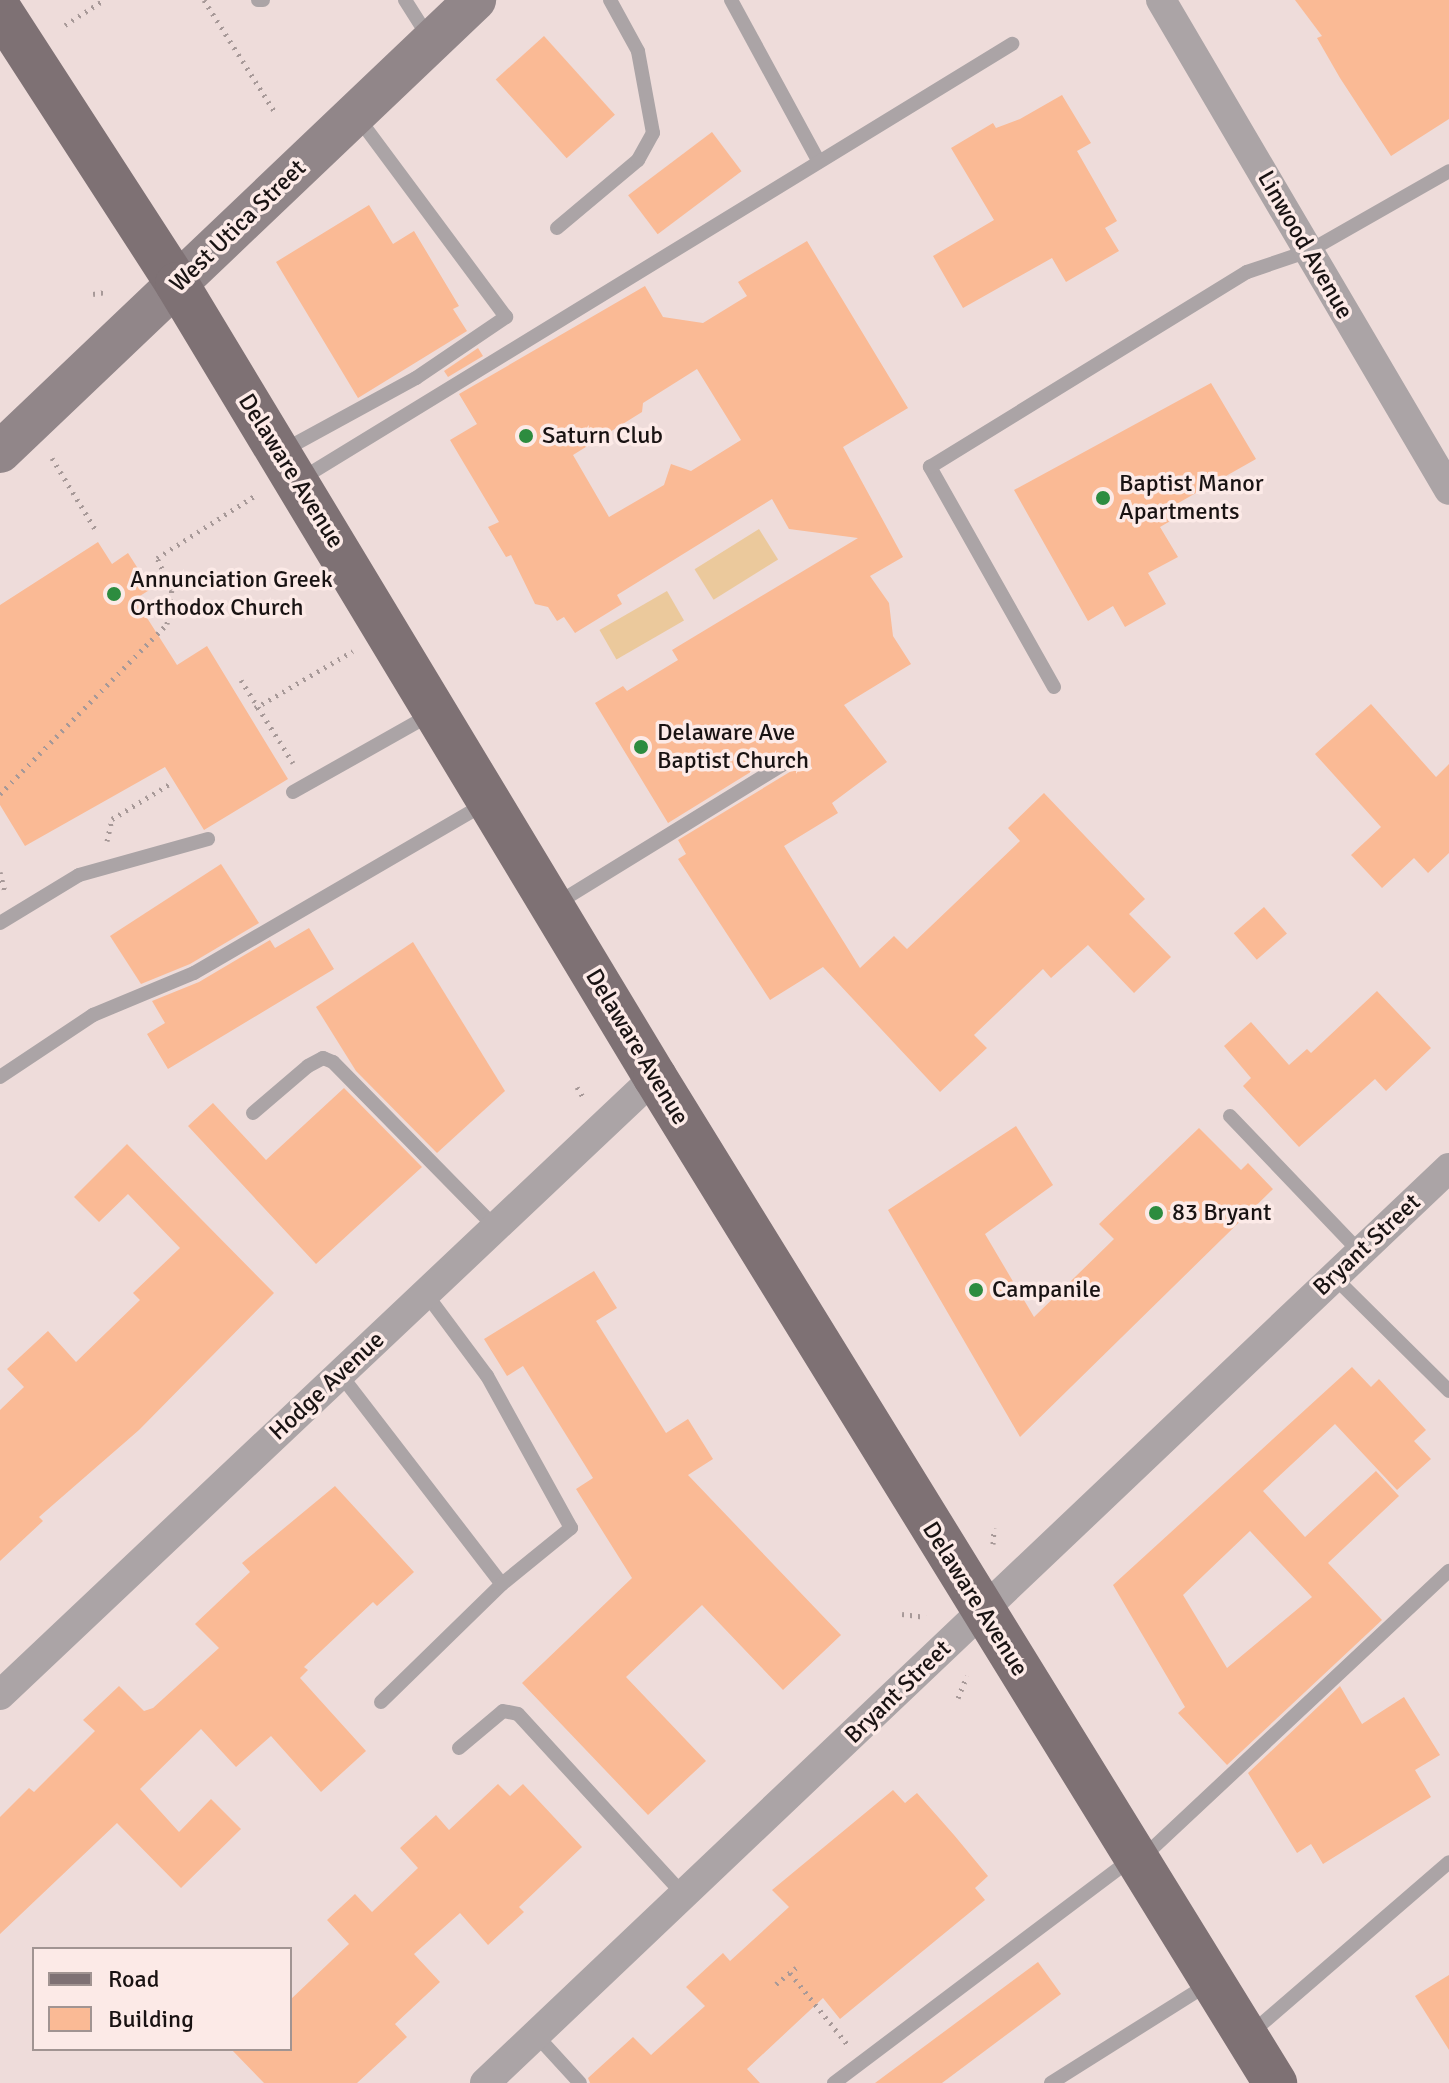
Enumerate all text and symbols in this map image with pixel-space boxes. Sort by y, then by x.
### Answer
street label: West Utica Street [164,154,312,298]
street label: Linwood Avenue [1251,166,1359,324]
street label: Delaware Avenue [232,389,350,553]
place label: Saturn Club [542,422,663,450]
marker: Saturn Club [517,427,535,445]
place label: Baptist Manor Apartments [1119,470,1264,526]
marker: Baptist Manor Apartments [1094,489,1112,507]
place label: Annunciation Greek Orthodox Church [130,566,333,622]
marker: Annunciation Greek Orthodox Church [105,585,123,603]
place label: Delaware Ave Baptist Church [657,719,809,775]
marker: Delaware Ave Baptist Church [632,738,650,756]
street label: Delaware Avenue [579,964,695,1130]
street label: Bryant Street [1307,1188,1427,1302]
place label: 83 Bryant [1172,1199,1271,1227]
marker: 83 Bryant [1147,1204,1165,1222]
place label: Campanile [992,1276,1101,1304]
marker: Campanile [967,1281,985,1299]
street label: Hodge Avenue [264,1326,390,1446]
street label: Delaware Avenue [916,1517,1034,1681]
street label: Bryant Street [839,1634,957,1750]
legend [32,1947,292,2051]
text: Road [108,1964,159,1994]
text: Building [108,2004,194,2034]

